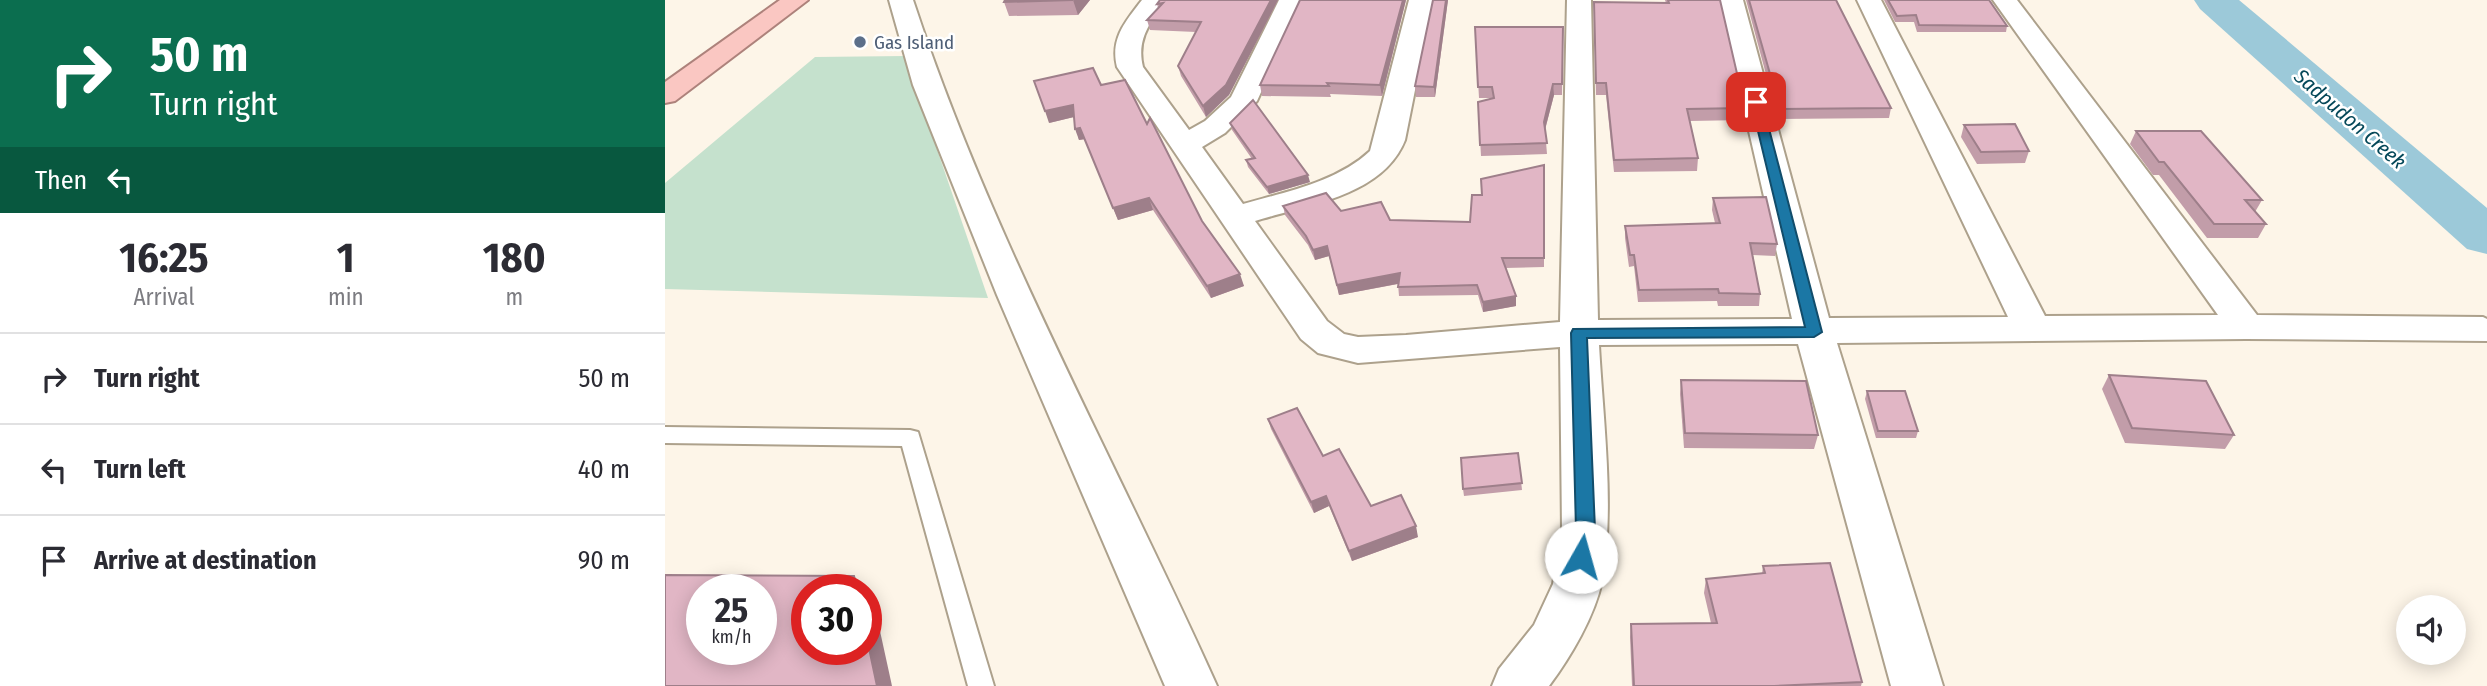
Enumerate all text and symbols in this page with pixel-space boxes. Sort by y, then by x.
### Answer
text: 50 m [150,25,248,84]
icon: right [35,28,126,119]
place label: Gas Island [874,31,954,54]
marker: Gas Island [852,34,868,50]
water label: Sadpudon Creek [2288,63,2411,175]
pin [1726,72,1786,132]
icon: arrive [1737,83,1775,121]
text: Turn right [150,85,277,123]
icon: left [101,161,139,199]
text: Then [35,165,87,196]
text: 16:25 [119,233,209,283]
text: 1 [337,233,355,283]
text: 180 [483,233,546,283]
text: Arrival [133,283,194,311]
text: min [328,283,364,311]
text: m [505,283,523,311]
icon: right [35,360,73,398]
text: Turn right [94,363,200,394]
text: 50 m [578,363,630,394]
icon: left [35,451,73,489]
text: Turn left [94,454,186,485]
text: 40 m [578,454,630,485]
position arrow [1544,520,1618,594]
icon: arrive [35,542,73,580]
text: Arrive at destination [94,545,317,576]
text: 90 m [578,545,630,576]
speed limit sign: 30 [791,574,882,665]
text: 25 [715,589,748,631]
map controls [2396,595,2466,665]
button: sound [2396,595,2466,665]
text: km/h [711,626,752,648]

